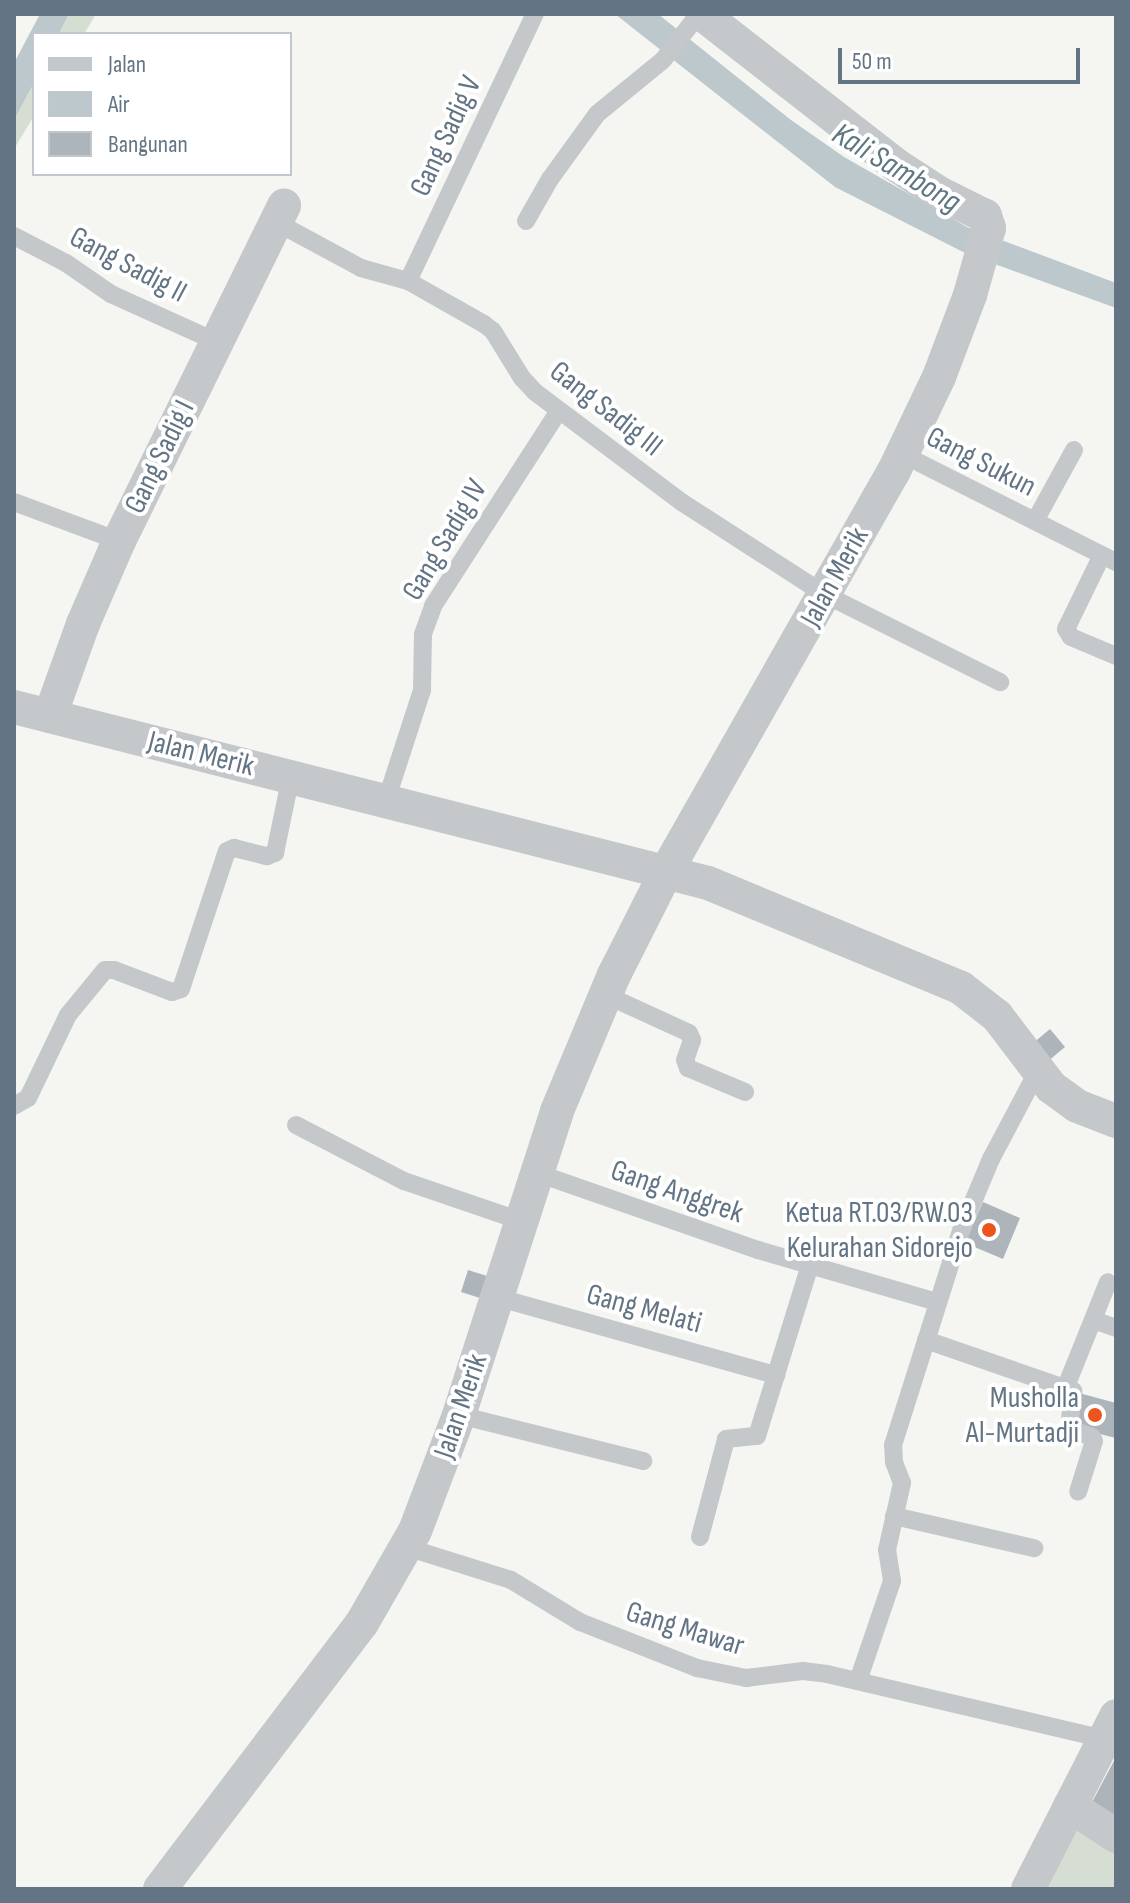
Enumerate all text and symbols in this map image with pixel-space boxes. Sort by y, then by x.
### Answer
legend [32,32,292,176]
scale bar [842,32,1084,82]
text: 50 m [852,47,892,76]
text: Jalan [108,50,146,79]
street label: Gang Sadig V [402,70,490,202]
text: Air [108,90,130,119]
water label: Kali Sambong [825,116,967,222]
text: Bangunan [108,130,188,159]
street label: Gang Sadig II [63,219,193,311]
street label: Gang Sadig III [542,354,670,464]
street label: Gang Sadig I [117,395,203,519]
street label: Gang Sukun [920,419,1042,505]
street label: Gang Sadig IV [395,473,495,607]
street label: Jalan Merik [793,521,877,633]
street label: Jalan Merik [144,723,258,785]
street label: Gang Anggrek [606,1153,748,1231]
place label: Ketua RT.03/RW.03 Kelurahan Sidorejo [785,1195,973,1266]
marker: Ketua RT.03/RW.03 Kelurahan Sidorejo [980,1221,998,1239]
street label: Gang Melati [583,1276,705,1342]
street label: Jalan Merik [426,1349,496,1463]
place label: Musholla Al-Murtadji [966,1380,1079,1450]
marker: Musholla Al-Murtadji [1086,1406,1104,1424]
street label: Gang Mawar [622,1594,748,1664]

